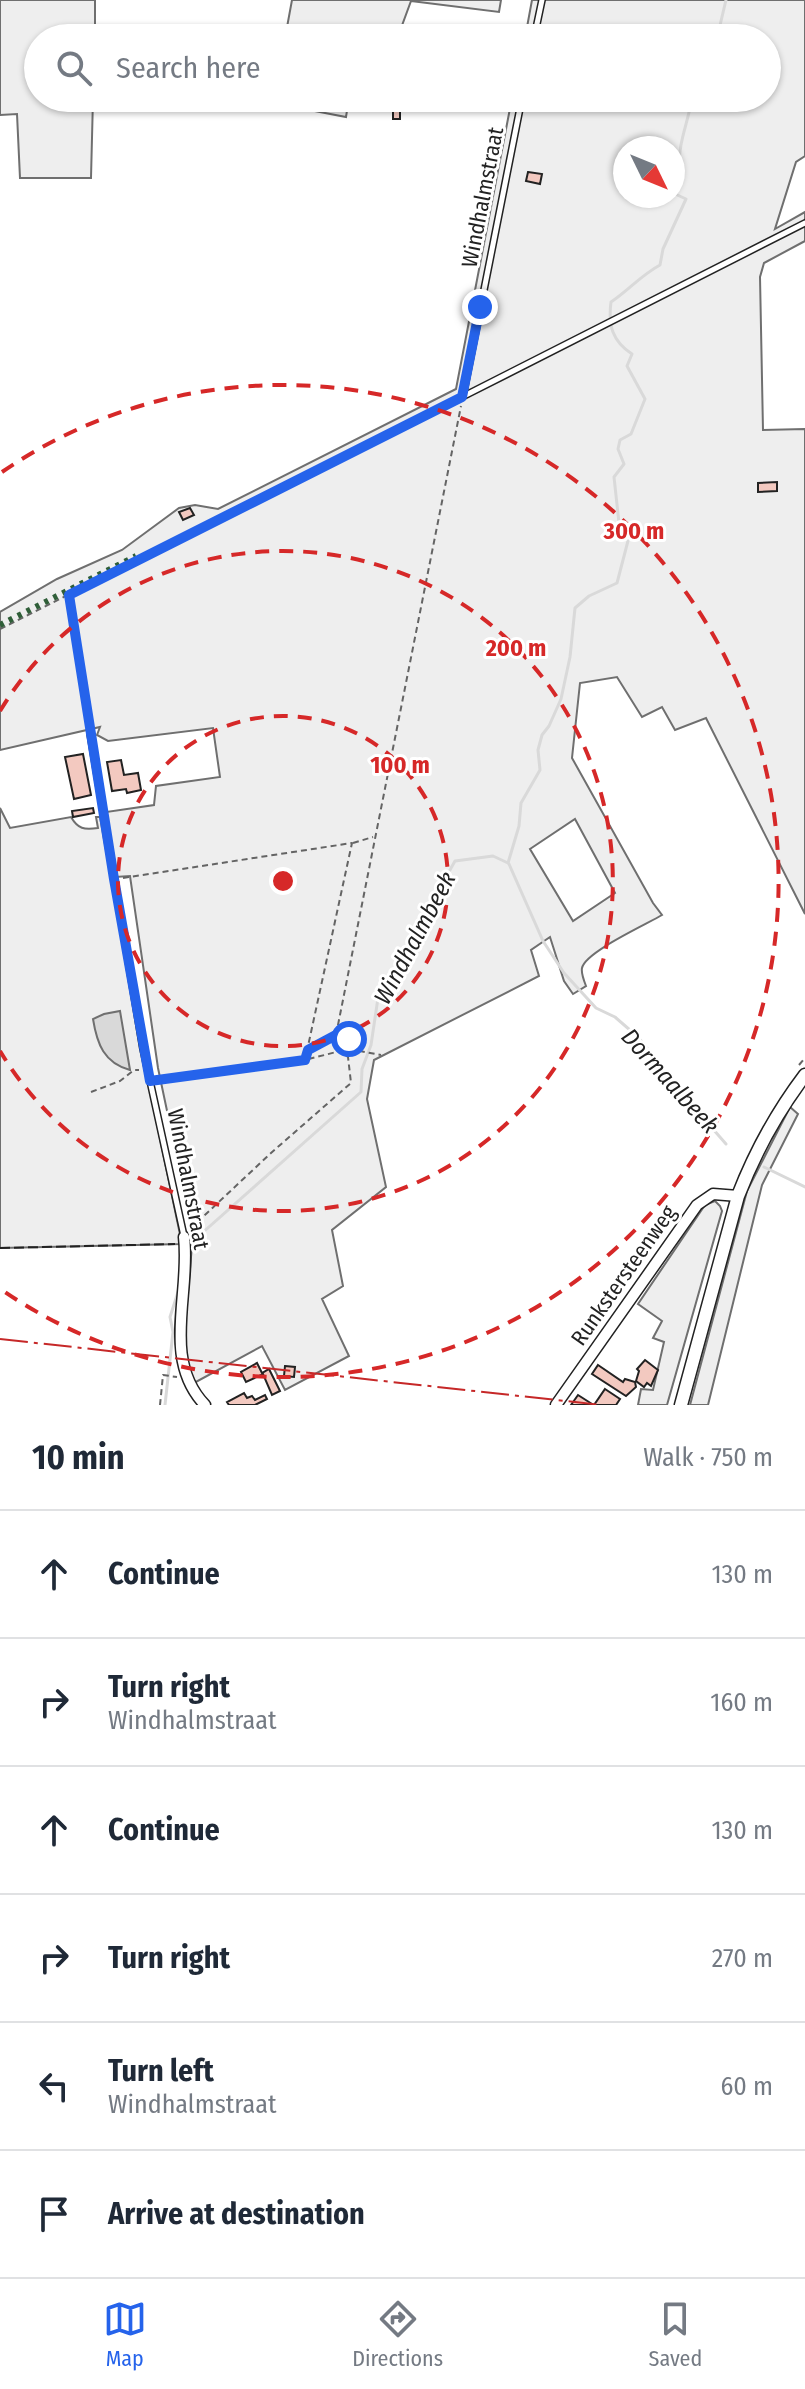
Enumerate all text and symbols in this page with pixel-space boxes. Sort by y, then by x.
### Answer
search box [24,24,781,112]
icon: search [52,46,96,90]
text: Search here [116,50,261,86]
street label: Windhalmstraat [456,124,509,270]
north arrow [613,136,685,208]
route end [462,289,498,325]
text: 300 m [603,517,664,545]
text: 200 m [485,634,546,662]
text: 100 m [370,751,430,779]
centre of rings [269,867,297,895]
water label: Windhalmbeek [368,867,462,1009]
route start [331,1021,367,1057]
water label: Dormaalbeek [616,1023,725,1139]
street label: Windhalmstraat [162,1107,216,1252]
street label: Runkstersteenweg [565,1199,682,1351]
text: 10 min [32,1437,125,1478]
text: Walk · 750 m [643,1442,773,1473]
icon: ahead [32,1552,76,1596]
text: Continue [108,1556,220,1592]
text: 130 m [711,1559,773,1590]
text: Turn right [108,1669,230,1705]
icon: right [32,1680,76,1724]
text: 160 m [710,1687,773,1718]
text: Windhalmstraat [108,1705,276,1736]
icon: ahead [32,1808,76,1852]
text: Continue [108,1812,220,1848]
text: 130 m [711,1815,773,1846]
icon: right [32,1936,76,1980]
text: Turn right [108,1940,230,1976]
text: 270 m [712,1943,773,1974]
text: Turn left [108,2053,214,2089]
icon: left [32,2064,76,2108]
text: 60 m [720,2071,773,2102]
text: Windhalmstraat [108,2089,276,2120]
icon: arrive [32,2192,76,2236]
text: Arrive at destination [108,2196,365,2232]
tab: Map [103,2297,147,2372]
tab: Directions [352,2297,443,2372]
tab: Saved [649,2297,702,2372]

